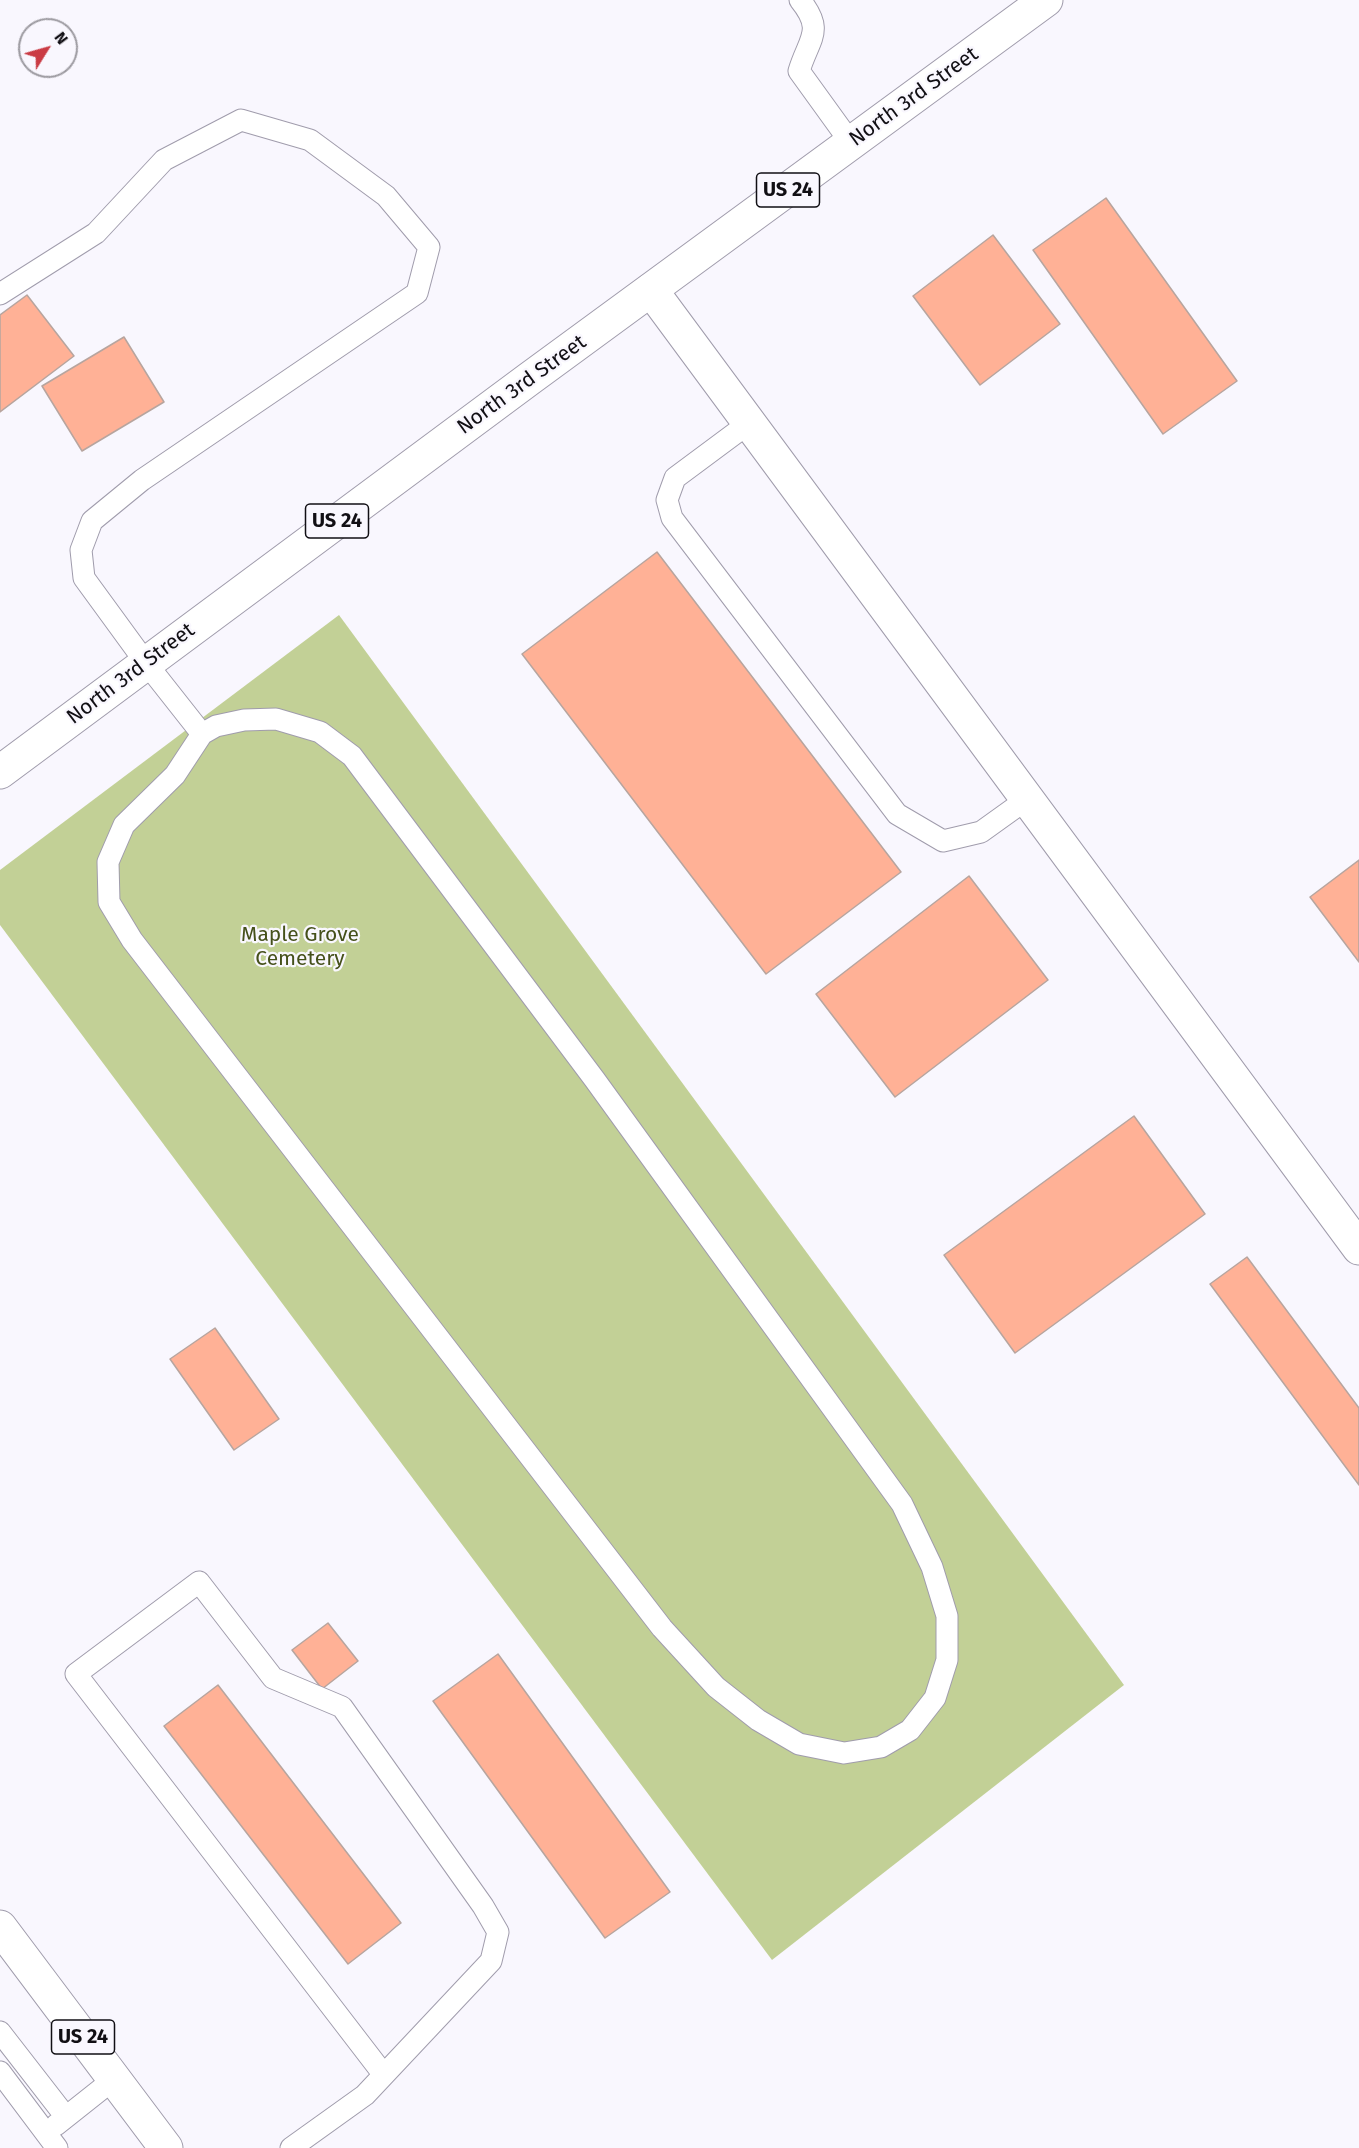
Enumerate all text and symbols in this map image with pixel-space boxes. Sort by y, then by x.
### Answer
north arrow [18,18,78,78]
text: N [50,28,72,48]
street label: North 3rd Street [845,42,983,152]
road number: US 24 [756,173,820,207]
street label: North 3rd Street [453,330,591,440]
road number: US 24 [306,504,368,538]
street label: North 3rd Street [62,618,200,730]
park label: Maple Grove Cemetery [241,922,359,972]
road number: US 24 [52,2020,115,2054]

